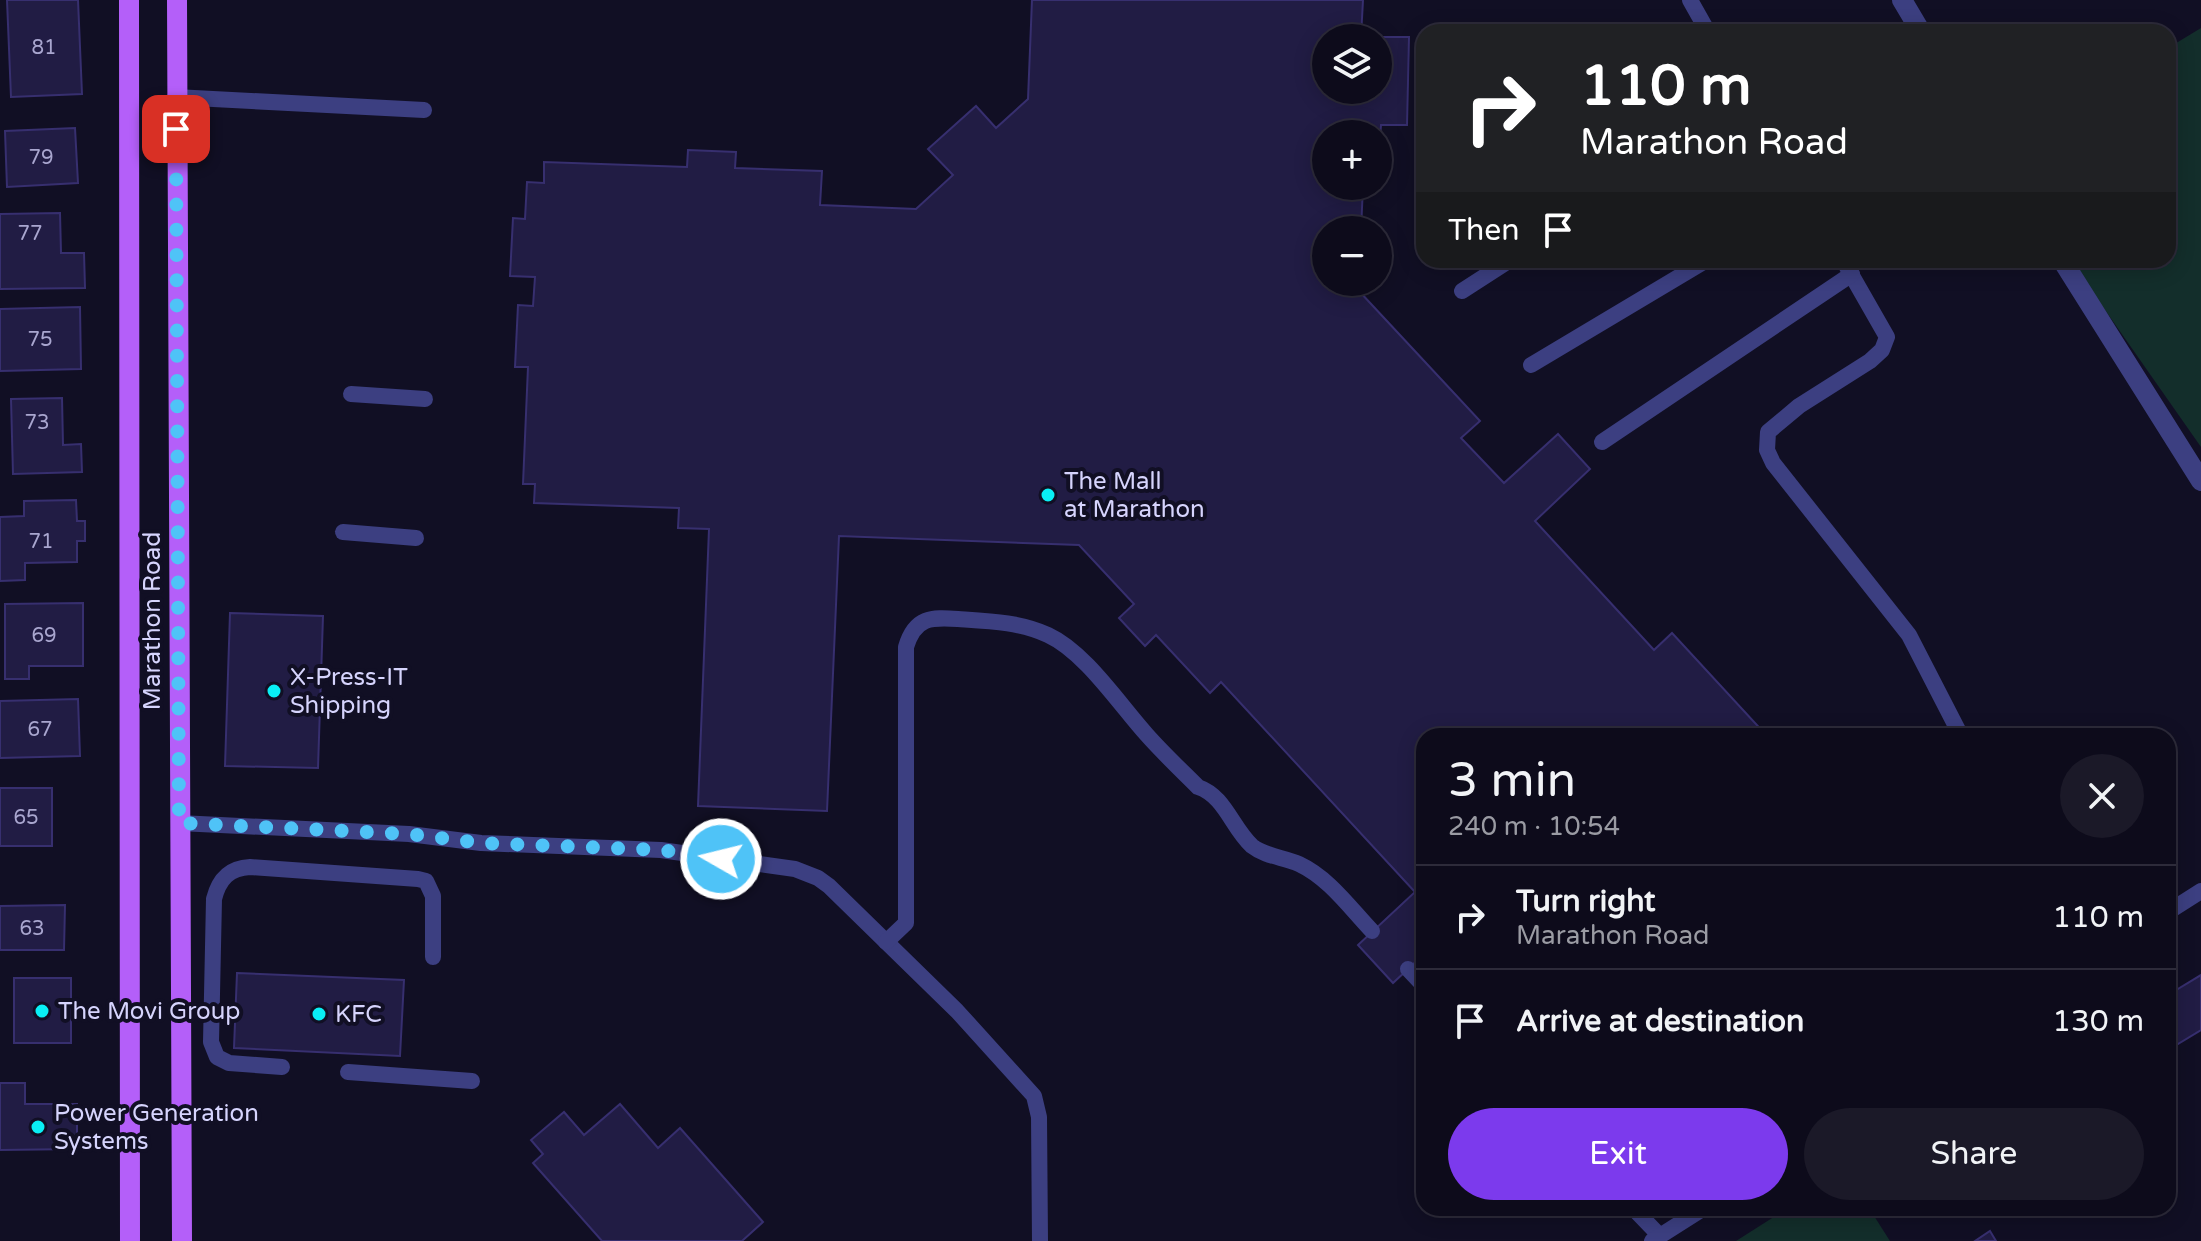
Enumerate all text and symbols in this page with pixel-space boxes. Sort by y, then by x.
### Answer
map controls [1312,24,1392,296]
button: layers [1312,24,1392,104]
house number: 81 [31,36,57,60]
text: 110 m [1580,53,1751,120]
icon: right [1448,56,1552,160]
pin [142,95,210,163]
icon: arrive [154,107,198,151]
button: + [1312,120,1392,200]
text: Marathon Road [1580,121,1848,164]
house number: 79 [28,146,54,170]
icon: arrive [1536,208,1580,252]
text: Then [1448,212,1520,249]
button: − [1312,216,1392,296]
house number: 77 [17,222,43,246]
house number: 75 [27,328,53,352]
house number: 73 [24,411,50,435]
place label: The Mall at Marathon [1064,467,1205,524]
marker: The Mall at Marathon [1039,486,1057,504]
house number: 71 [28,530,54,554]
street label: Marathon Road [138,532,167,710]
house number: 69 [31,624,57,648]
place label: X-Press-IT Shipping [290,663,408,720]
marker: X-Press-IT Shipping [265,682,283,700]
house number: 67 [27,718,53,742]
text: 3 min [1448,752,1576,810]
button: close [2060,754,2144,838]
house number: 65 [13,806,39,830]
text: 240 m · 10:54 [1448,811,1620,842]
position arrow [679,817,763,901]
text: Turn right [1516,883,1656,920]
icon: right [1448,895,1492,939]
text: 110 m [2052,899,2144,936]
house number: 63 [19,917,45,941]
text: Marathon Road [1516,920,1710,951]
place label: The Movi Group [58,997,240,1026]
icon: arrive [1448,999,1492,1043]
place label: KFC [335,1000,382,1029]
marker: The Movi Group [33,1002,51,1020]
text: Arrive at destination [1516,1003,1804,1040]
text: 130 m [2052,1003,2144,1040]
marker: KFC [310,1005,328,1023]
place label: Power Generation Systems [54,1099,259,1156]
button: Exit [1448,1108,1788,1200]
button: Share [1804,1108,2144,1200]
marker: Power Generation Systems [29,1118,47,1136]

